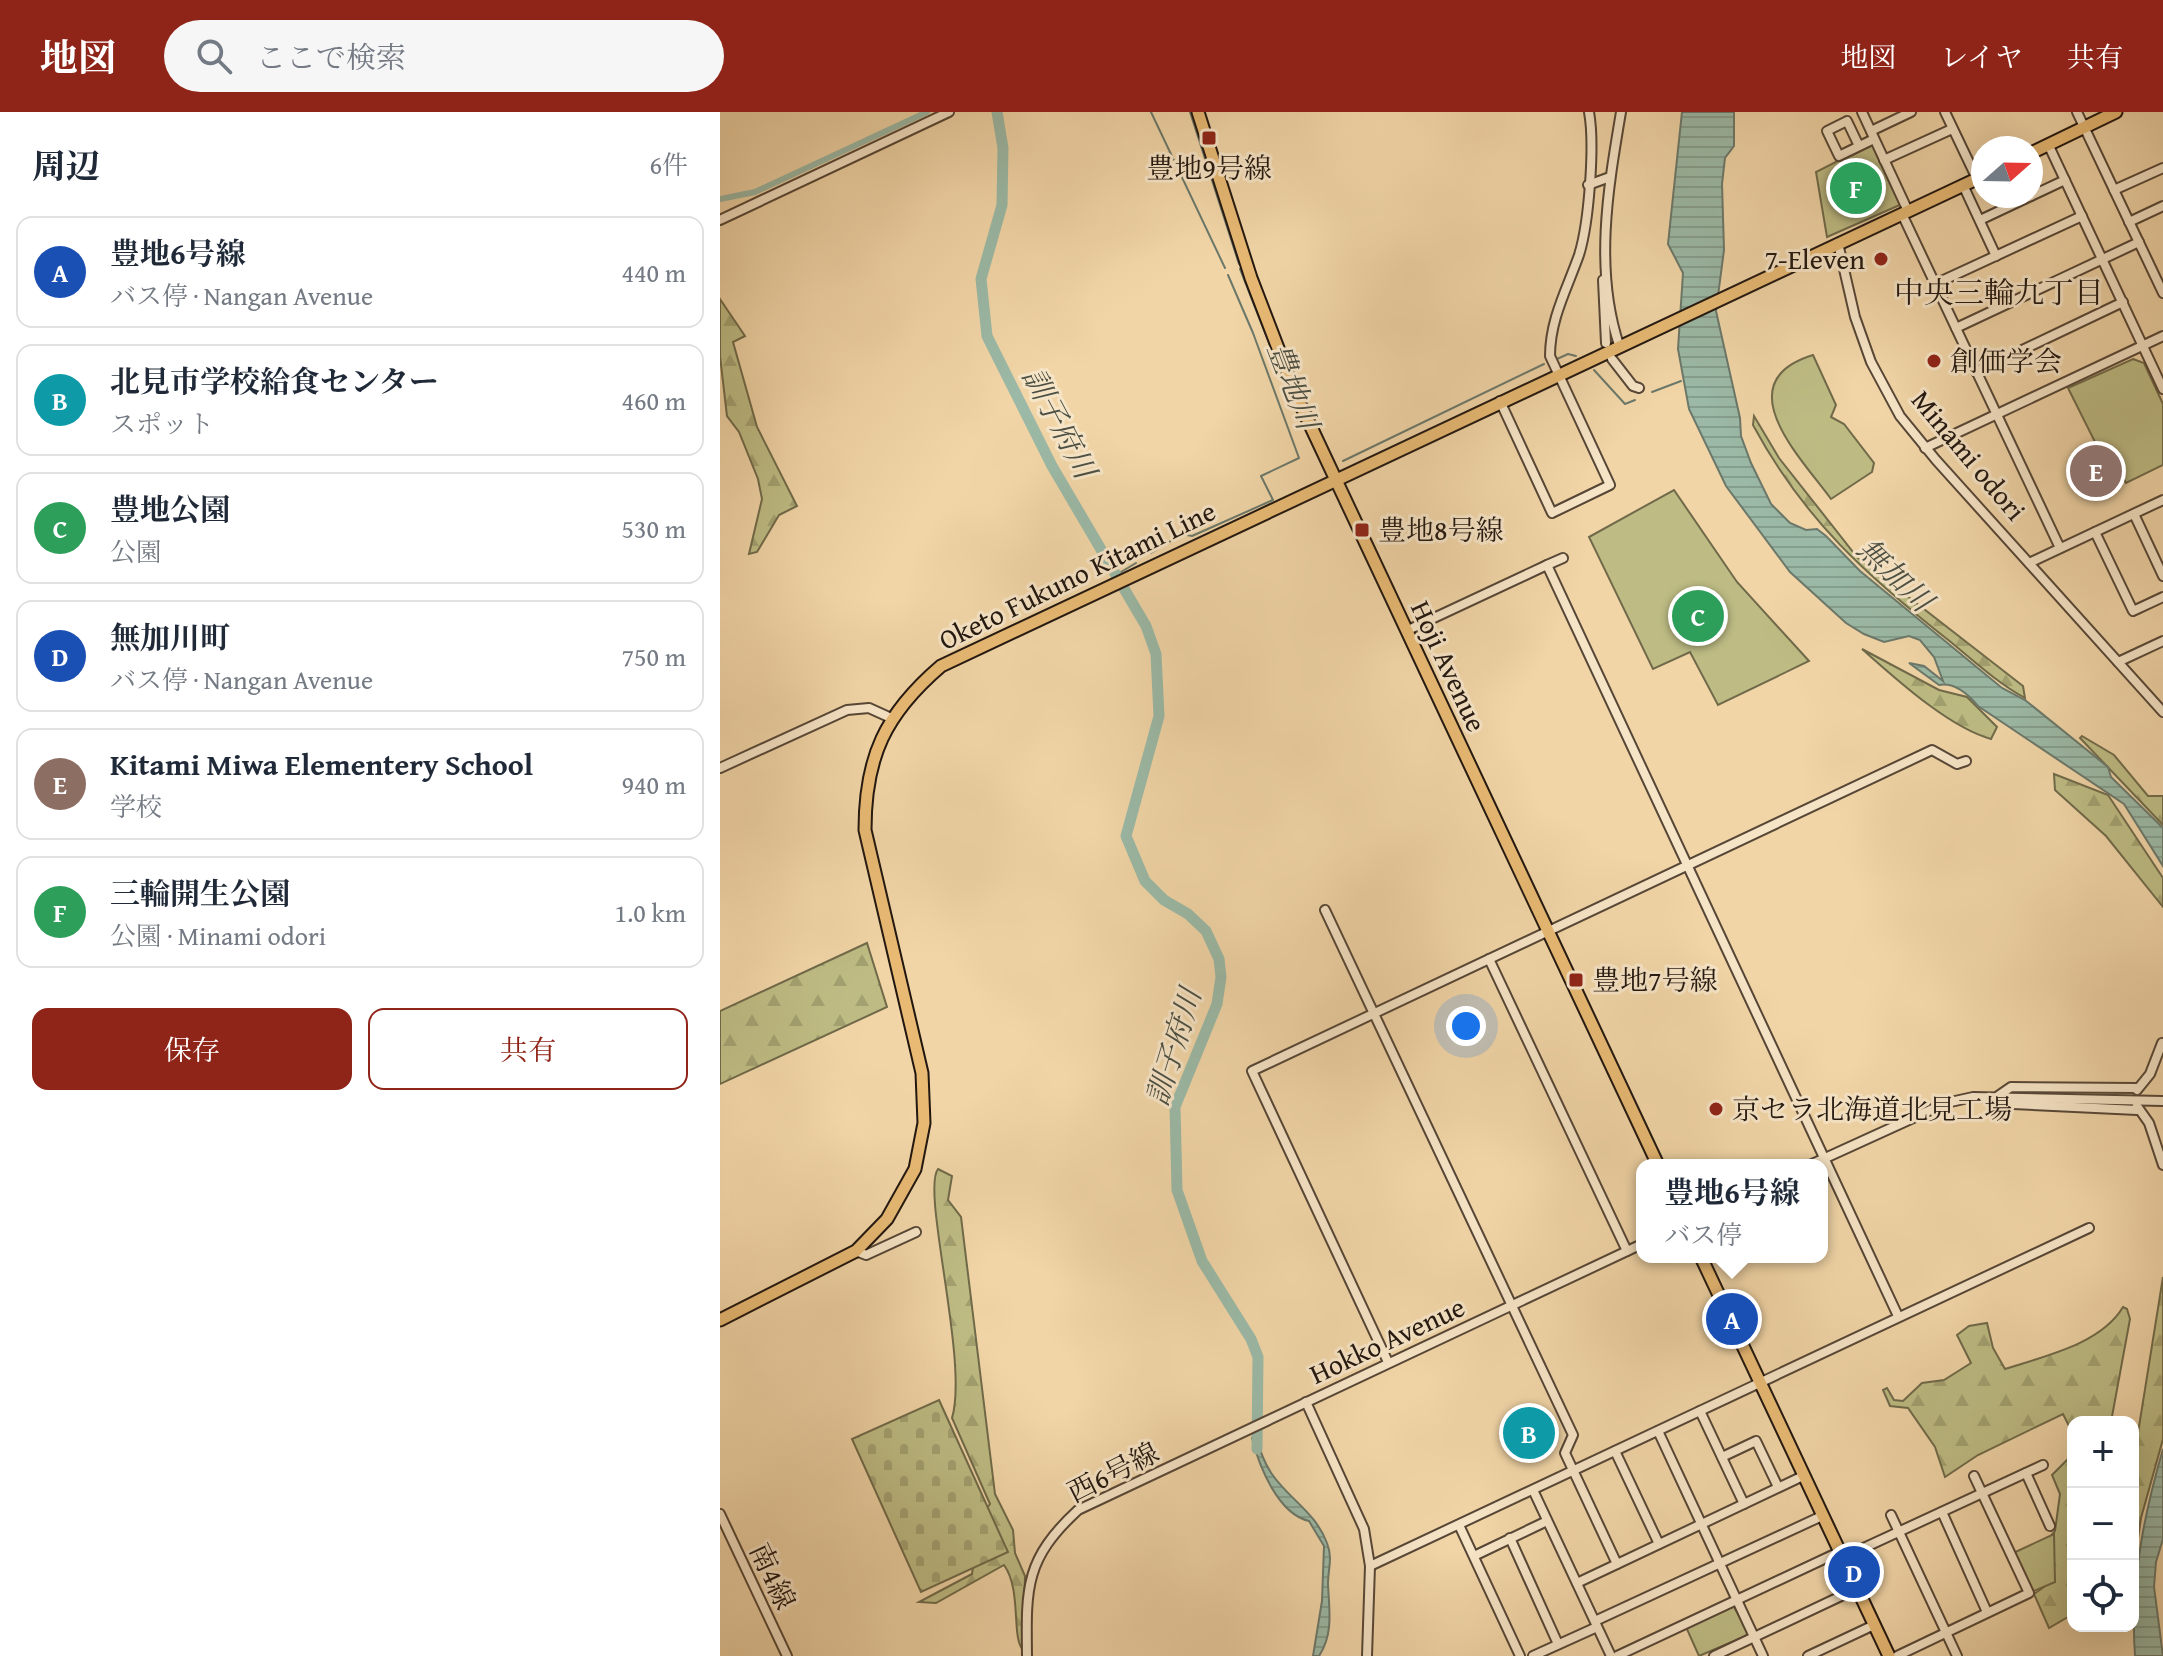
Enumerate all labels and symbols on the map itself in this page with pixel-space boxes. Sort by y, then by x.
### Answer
marker: 豊地9号線 [1200,129,1218,147]
north arrow [1971,136,2043,208]
place label: 豊地9号線 [1146,147,1272,188]
pin: F [1830,158,1882,218]
place label: 7-Eleven [1765,238,1865,279]
marker: 7-Eleven [1872,250,1890,268]
district label: 中央三輪九丁目 [1894,270,2104,314]
water label: 豊地川 [1257,336,1332,438]
place label: 創価学会 [1950,340,2062,381]
marker: 創価学会 [1925,352,1943,370]
water label: 訓子府川 [1012,359,1109,488]
street label: Minami odori [1902,380,2036,529]
pin: E [2070,441,2122,501]
street label: Oketo Fukuno Kitami Line [931,490,1222,659]
place label: 豊地8号線 [1378,509,1503,550]
marker: 豊地8号線 [1353,521,1371,539]
water label: 無加川 [1848,527,1946,623]
pin: C [1672,586,1724,646]
street label: Hoji Avenue [1401,593,1498,738]
place label: 豊地7号線 [1592,959,1717,1000]
marker: 豊地7号線 [1567,971,1585,989]
water label: 訓子府川 [1134,980,1213,1111]
your location [1446,1006,1486,1046]
place label: 京セラ北海道北見工場 [1732,1088,2012,1129]
marker: 京セラ北海道北見工場 [1707,1100,1725,1118]
street label: Hokko Avenue [1302,1286,1471,1393]
pin: A [1706,1289,1758,1349]
pin: B [1503,1403,1555,1463]
street label: 西6号線 [1060,1431,1166,1512]
street label: 南4線 [740,1536,807,1616]
pin: D [1828,1542,1880,1602]

